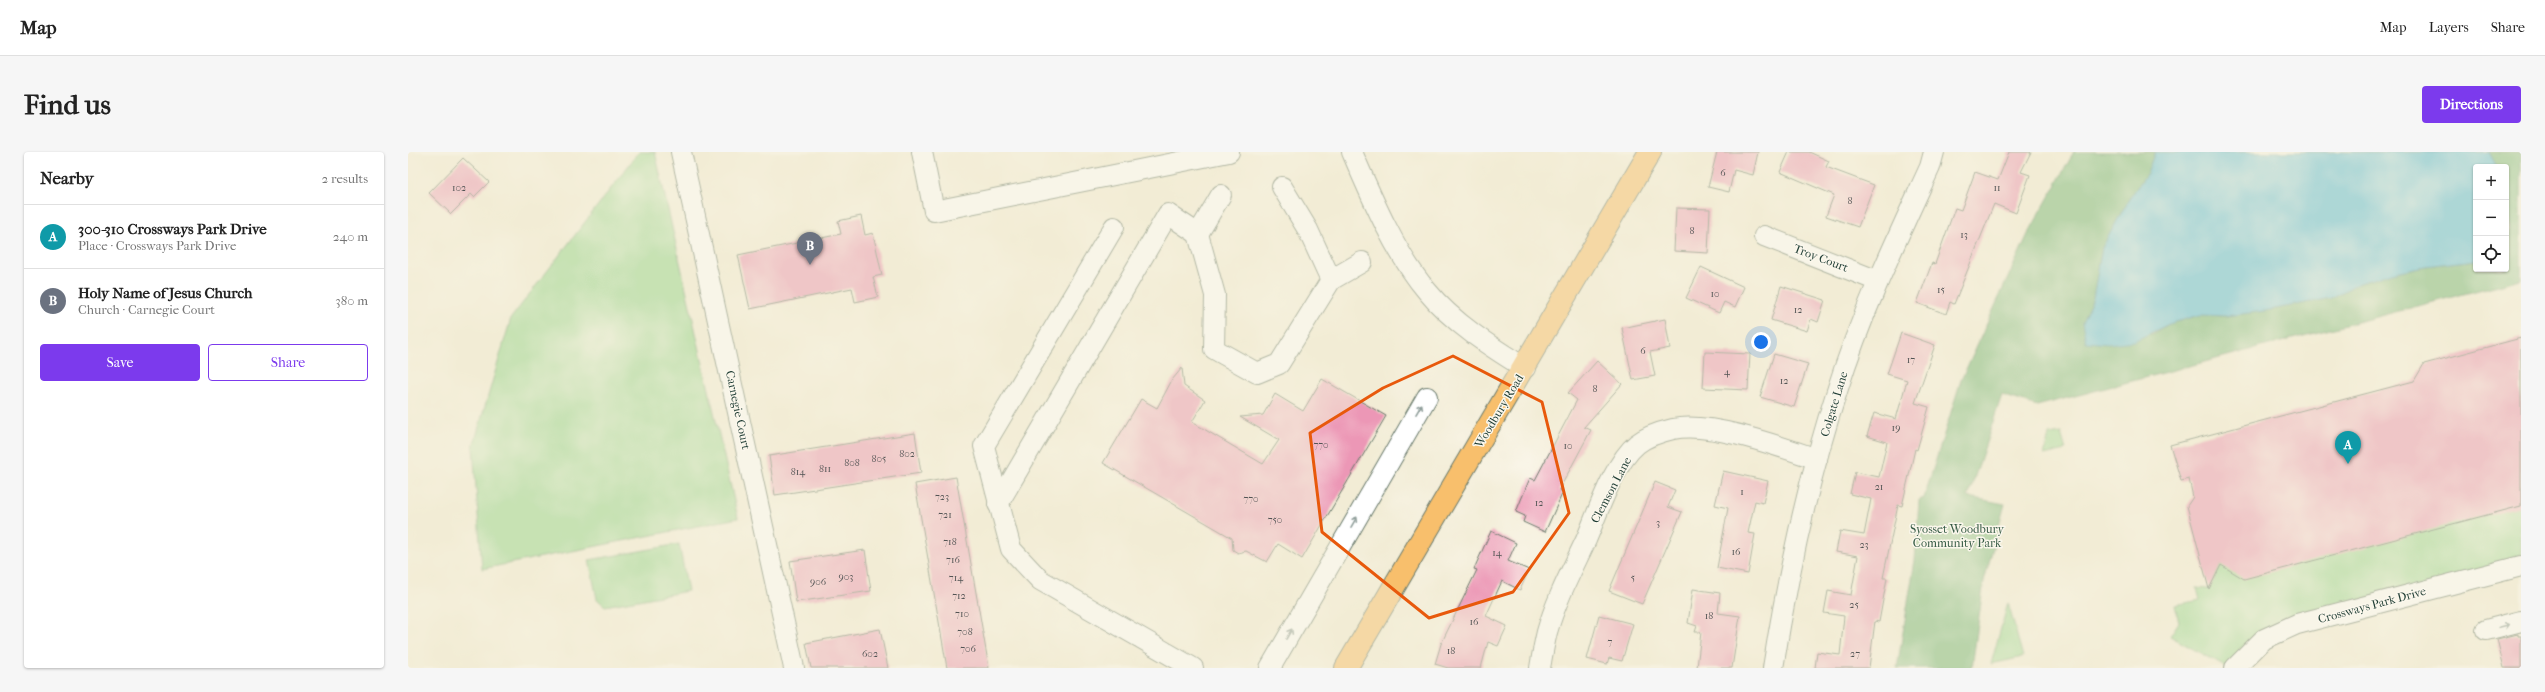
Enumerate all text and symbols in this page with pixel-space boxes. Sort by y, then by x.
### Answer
text: Map [20,17,56,39]
text: Map [2380,19,2407,36]
text: Layers [2429,19,2469,36]
text: Share [2491,19,2525,36]
button: Directions [2422,86,2521,123]
text: Find us [24,88,111,121]
map controls [2473,164,2509,272]
button: + [2473,164,2509,200]
house number: 6 [1720,167,1726,179]
text: Nearby [40,168,94,188]
text: 2 results [322,171,368,186]
house number: 102 [452,182,466,194]
house number: 11 [1993,182,2001,194]
house number: 8 [1847,195,1853,207]
button: − [2473,200,2509,236]
text: 300-310 Crossways Park Drive [78,220,267,238]
house number: 8 [1689,225,1695,237]
text: A [49,229,57,244]
text: 240 m [333,229,368,244]
house number: 13 [1960,229,1968,241]
pin: B [797,232,823,265]
button: locate [2473,236,2509,272]
text: Place · Crossways Park Drive [78,238,236,253]
street label: Troy Court [1792,241,1851,275]
text: Holy Name of Jesus Church [78,284,253,302]
house number: 15 [1937,284,1945,296]
house number: 10 [1710,288,1720,300]
text: B [49,293,57,308]
text: 380 m [335,293,368,308]
text: Church · Carnegie Court [78,302,215,317]
house number: 12 [1794,304,1802,316]
your location [1751,332,1771,352]
button: Save [40,344,200,381]
button: Share [208,344,368,381]
house number: 6 [1640,345,1646,357]
house number: 17 [1907,354,1915,366]
house number: 4 [1724,366,1731,378]
street label: Carnegie Court [723,369,753,451]
street label: Colgate Lane [1817,370,1851,438]
street label: Woodbury Road [1471,371,1527,451]
house number: 12 [1780,375,1788,387]
house number: 8 [1592,383,1598,395]
one-way arrow [1416,403,1424,415]
house number: 19 [1892,422,1900,434]
pin: A [2335,431,2361,464]
house number: 770 [1313,439,1329,451]
house number: 10 [1563,440,1573,452]
house number: 802 [899,448,915,460]
house number: 805 [872,453,886,465]
street label: Clemson Lane [1588,454,1634,525]
house number: 808 [844,457,860,469]
house number: 811 [819,463,831,475]
house number: 814 [791,466,806,478]
house number: 21 [1875,481,1883,493]
house number: 1 [1740,486,1744,498]
house number: 723 [935,491,949,503]
house number: 770 [1243,493,1259,505]
house number: 12 [1535,497,1543,509]
house number: 721 [938,509,952,521]
house number: 750 [1268,514,1282,526]
one-way arrow [1351,516,1359,528]
house number: 3 [1656,517,1660,529]
park label: Syosset Woodbury Community Park [1910,522,2005,550]
house number: 718 [943,536,957,548]
house number: 23 [1859,539,1869,551]
house number: 16 [1732,546,1741,558]
house number: 14 [1492,547,1503,559]
house number: 716 [946,554,960,566]
house number: 903 [839,571,853,583]
house number: 714 [949,572,964,584]
house number: 5 [1631,572,1635,584]
house number: 906 [810,576,827,588]
street label: Crossways Park Drive [2316,584,2428,626]
house number: 712 [952,590,966,602]
house number: 25 [1849,599,1859,611]
house number: 710 [955,608,969,620]
house number: 18 [1705,610,1713,622]
house number: 16 [1470,616,1479,628]
one-way arrow [2497,621,2510,629]
house number: 708 [957,626,973,638]
one-way arrow [1286,628,1294,640]
house number: 7 [1608,636,1613,648]
house number: 706 [960,643,976,655]
house number: 18 [1447,645,1455,657]
house number: 602 [862,648,878,660]
house number: 27 [1850,648,1860,660]

